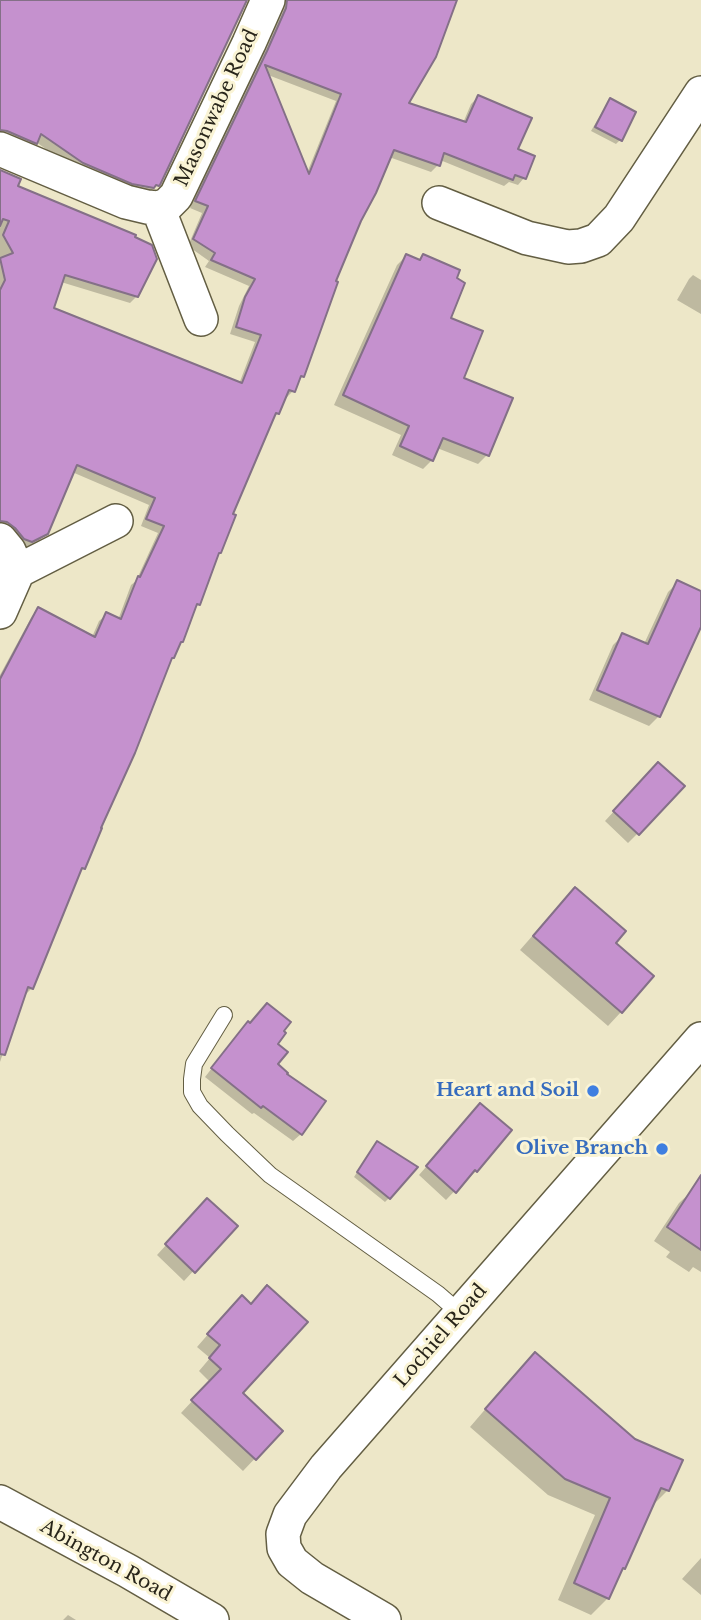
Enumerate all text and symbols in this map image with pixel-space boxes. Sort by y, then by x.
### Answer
street label: Masonwabe Road [171,26,263,190]
place label: Heart and Soil [436,1080,579,1102]
marker: Heart and Soil [585,1083,601,1099]
place label: Olive Branch [516,1138,648,1160]
marker: Olive Branch [654,1141,670,1157]
street label: Lochiel Road [390,1280,492,1392]
street label: Abington Road [36,1515,176,1607]

